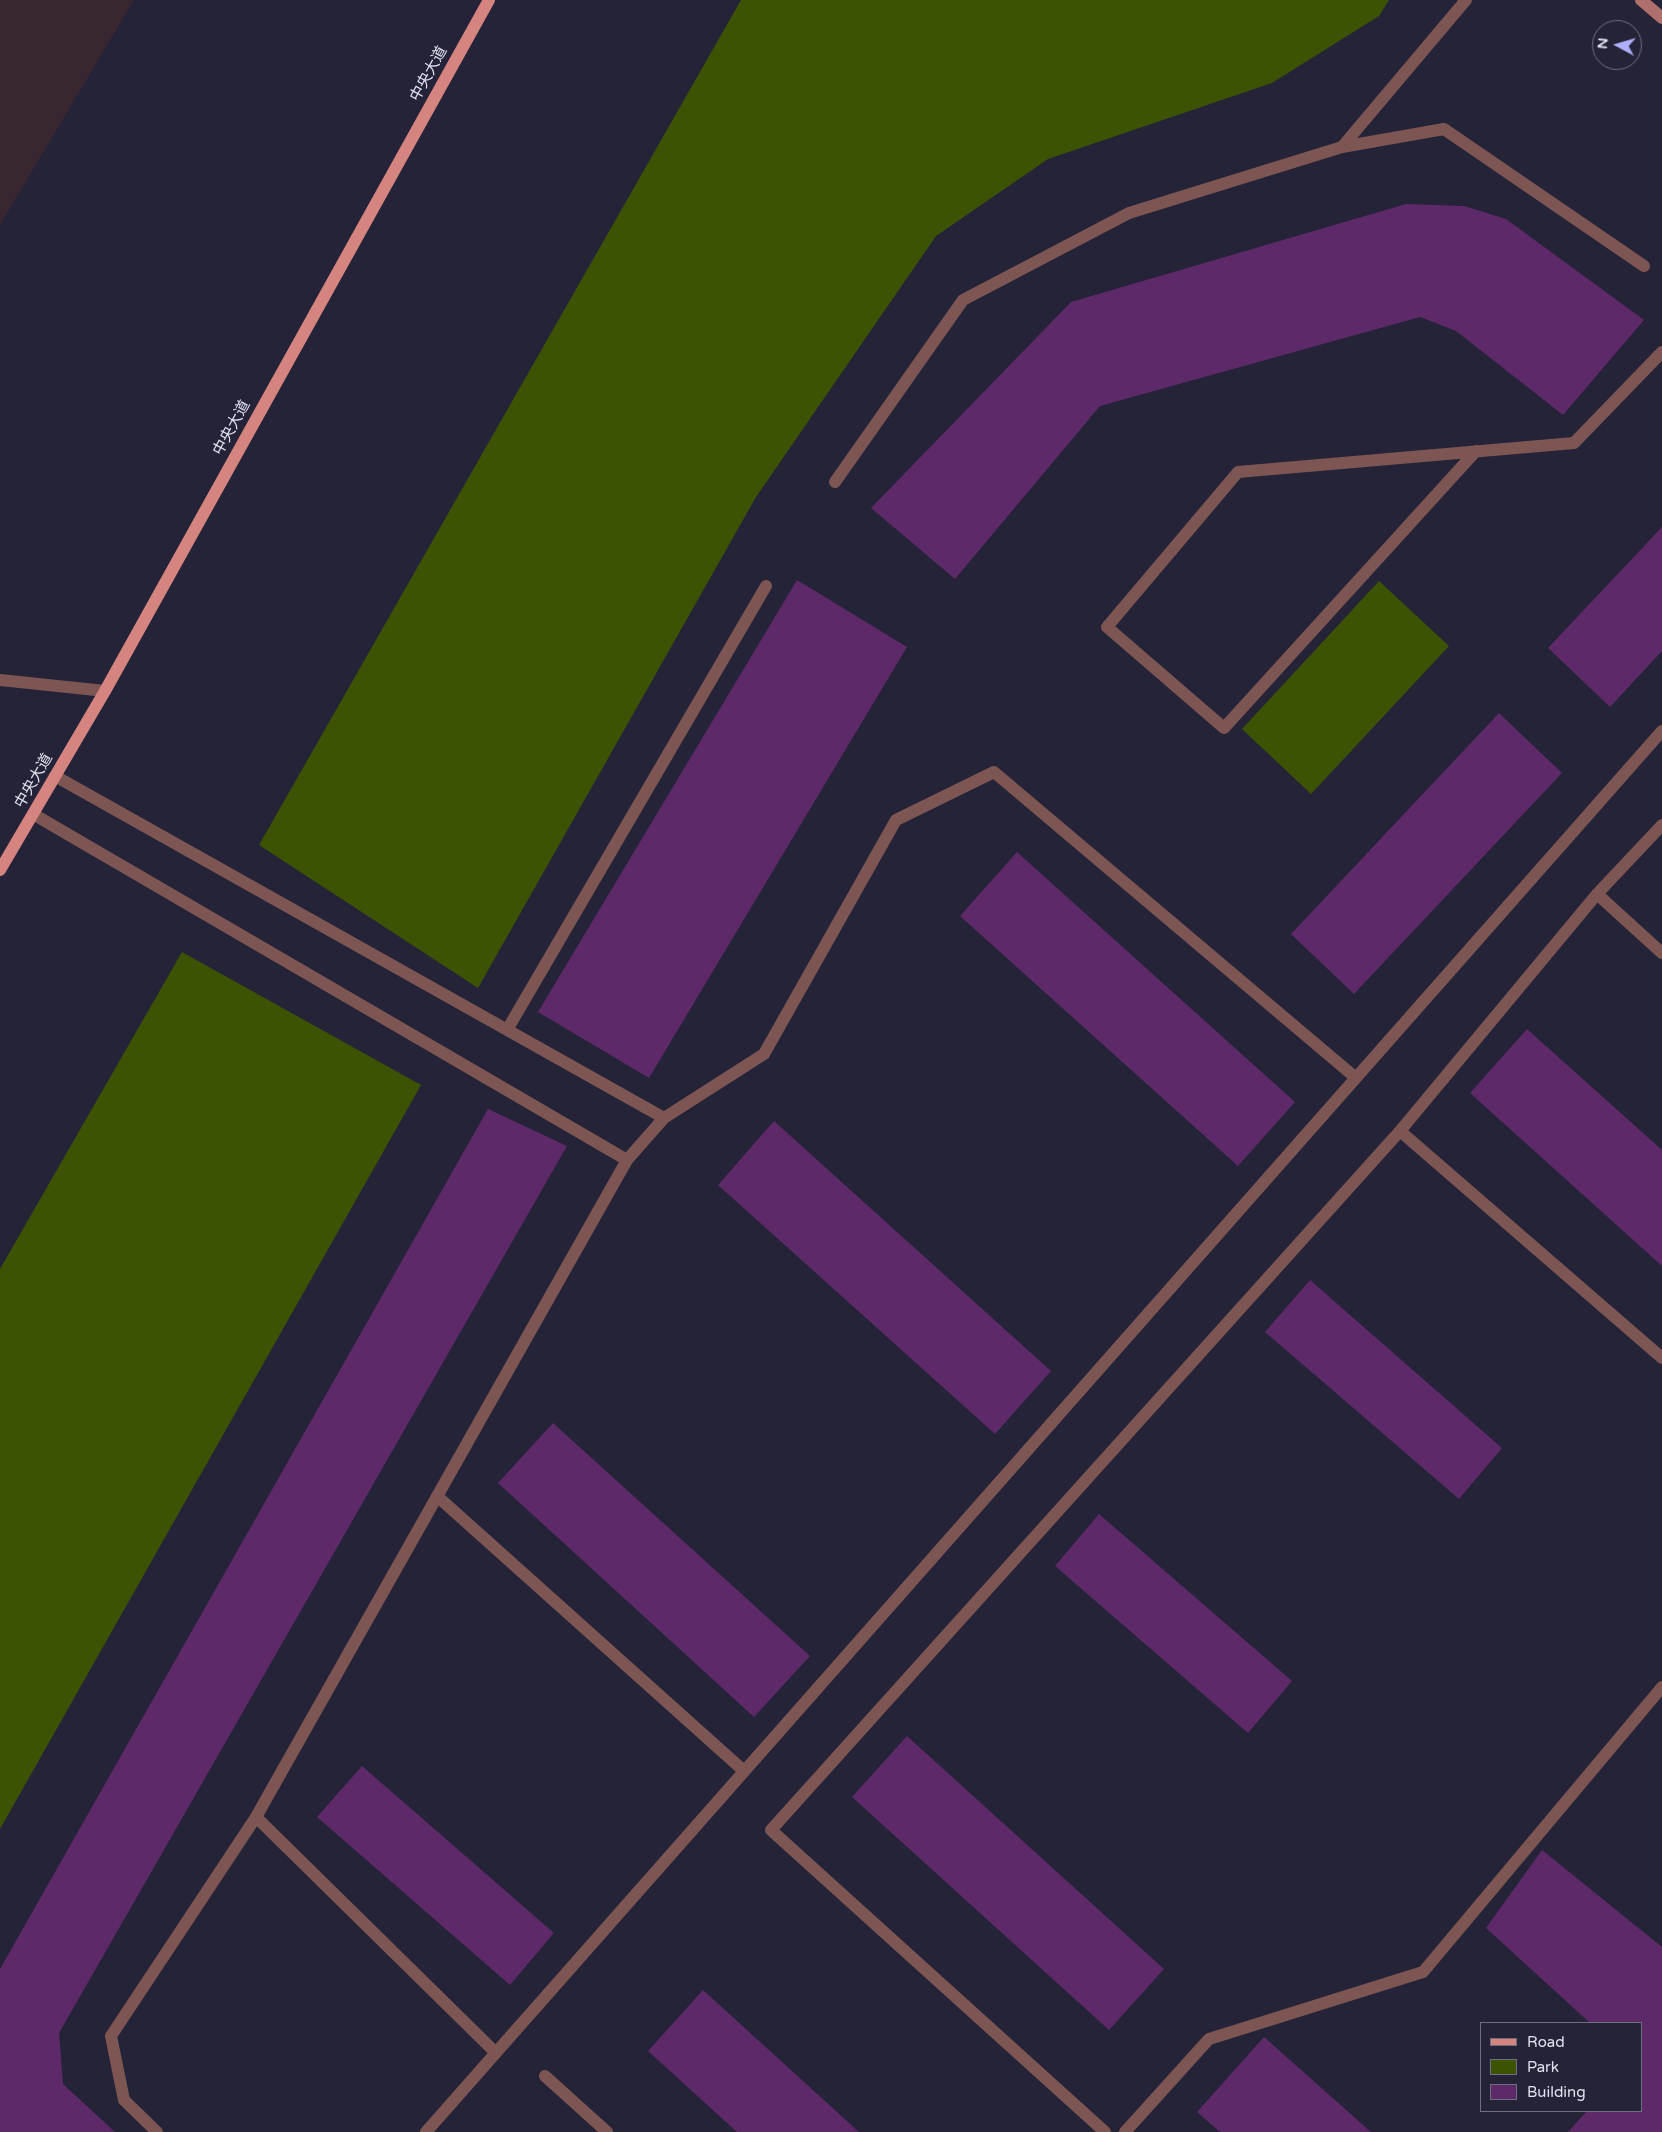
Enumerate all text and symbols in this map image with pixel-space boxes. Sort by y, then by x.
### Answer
north arrow [1592,20,1642,70]
text: N [1594,37,1612,50]
street label: 中央大道 [407,43,451,105]
street label: 中央大道 [210,397,254,459]
street label: 中央大道 [11,751,57,811]
legend [1480,2022,1642,2112]
text: Road [1527,2033,1565,2051]
text: Park [1527,2058,1559,2076]
text: Building [1527,2083,1586,2101]

